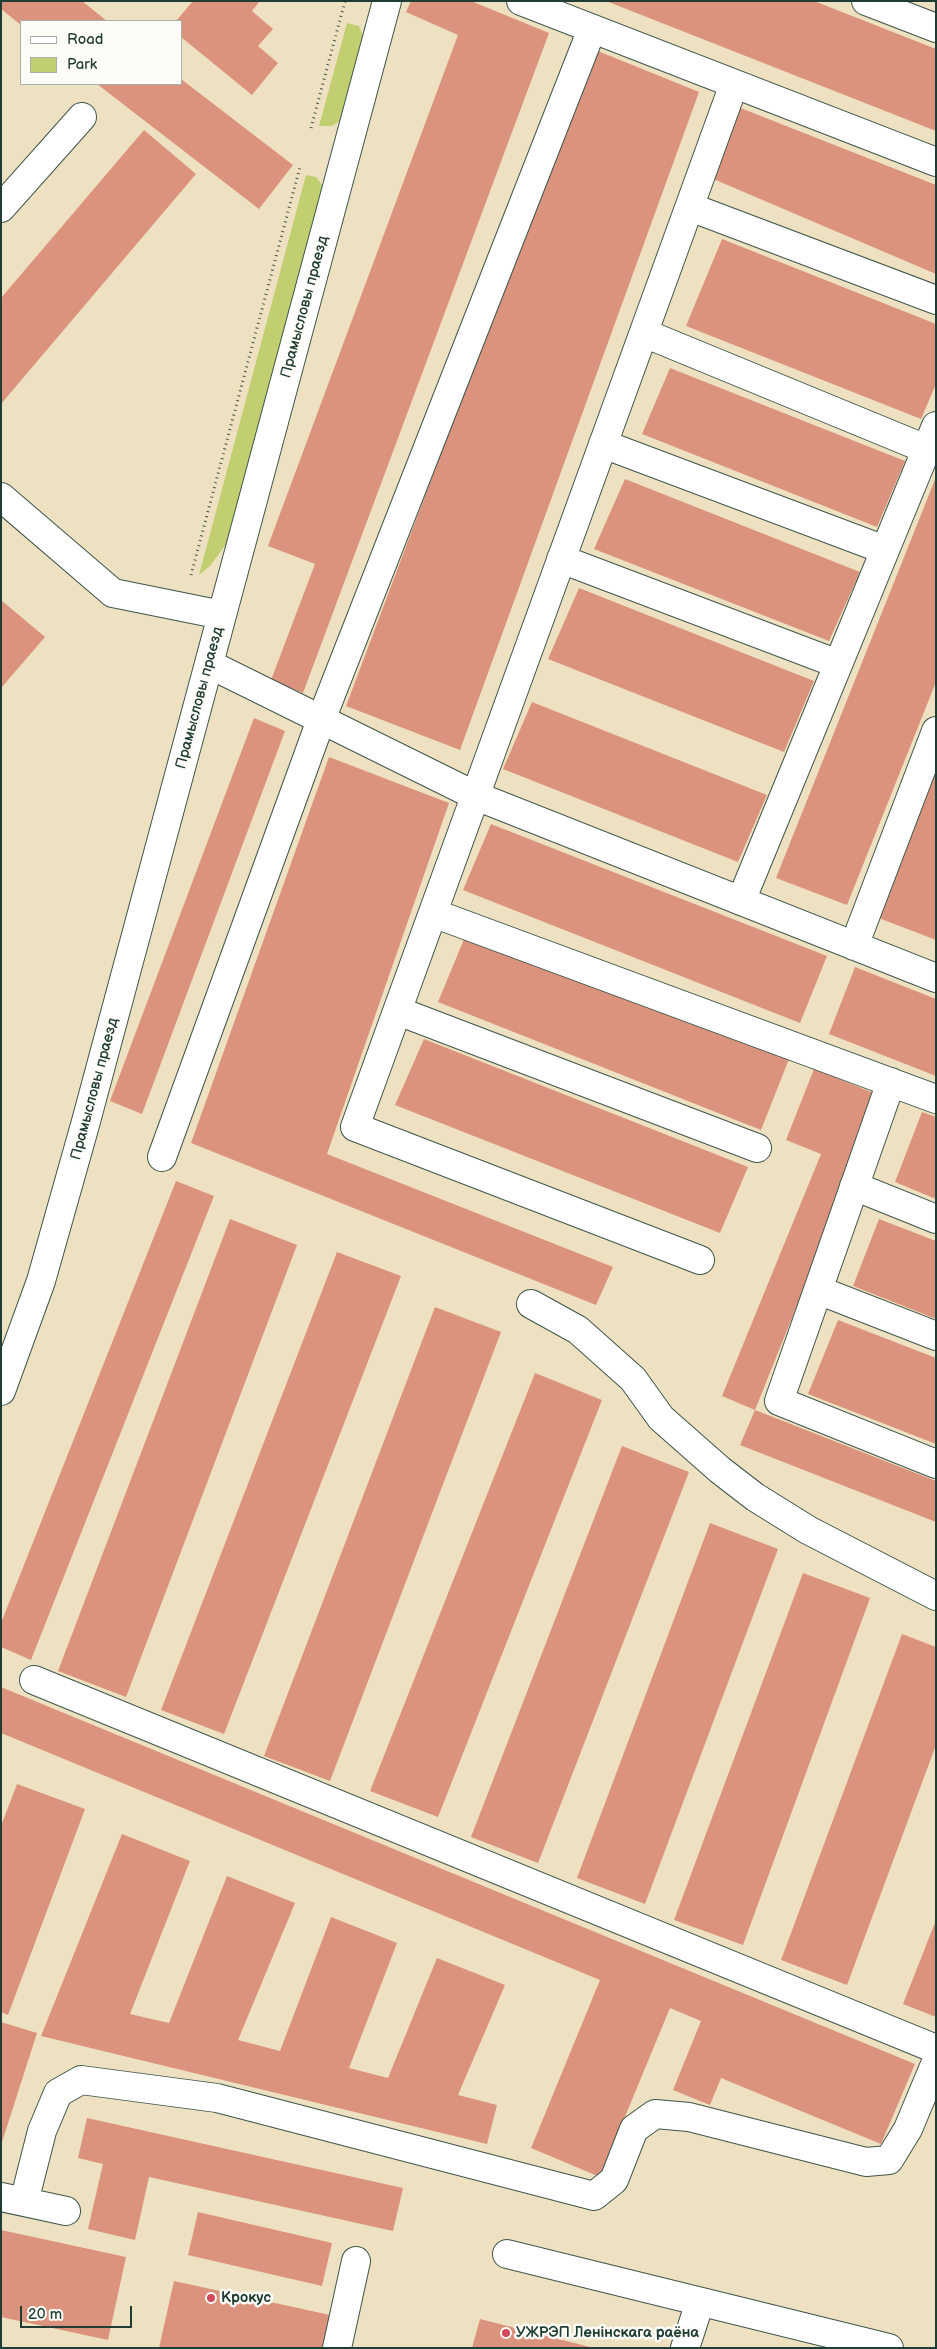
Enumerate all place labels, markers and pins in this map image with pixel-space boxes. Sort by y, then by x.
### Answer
place label: Крокус [221,2289,271,2307]
marker: Крокус [205,2292,217,2304]
place label: УЖРЭП Ленінскага раёна [516,2324,699,2342]
marker: УЖРЭП Ленінскага раёна [500,2327,512,2339]

